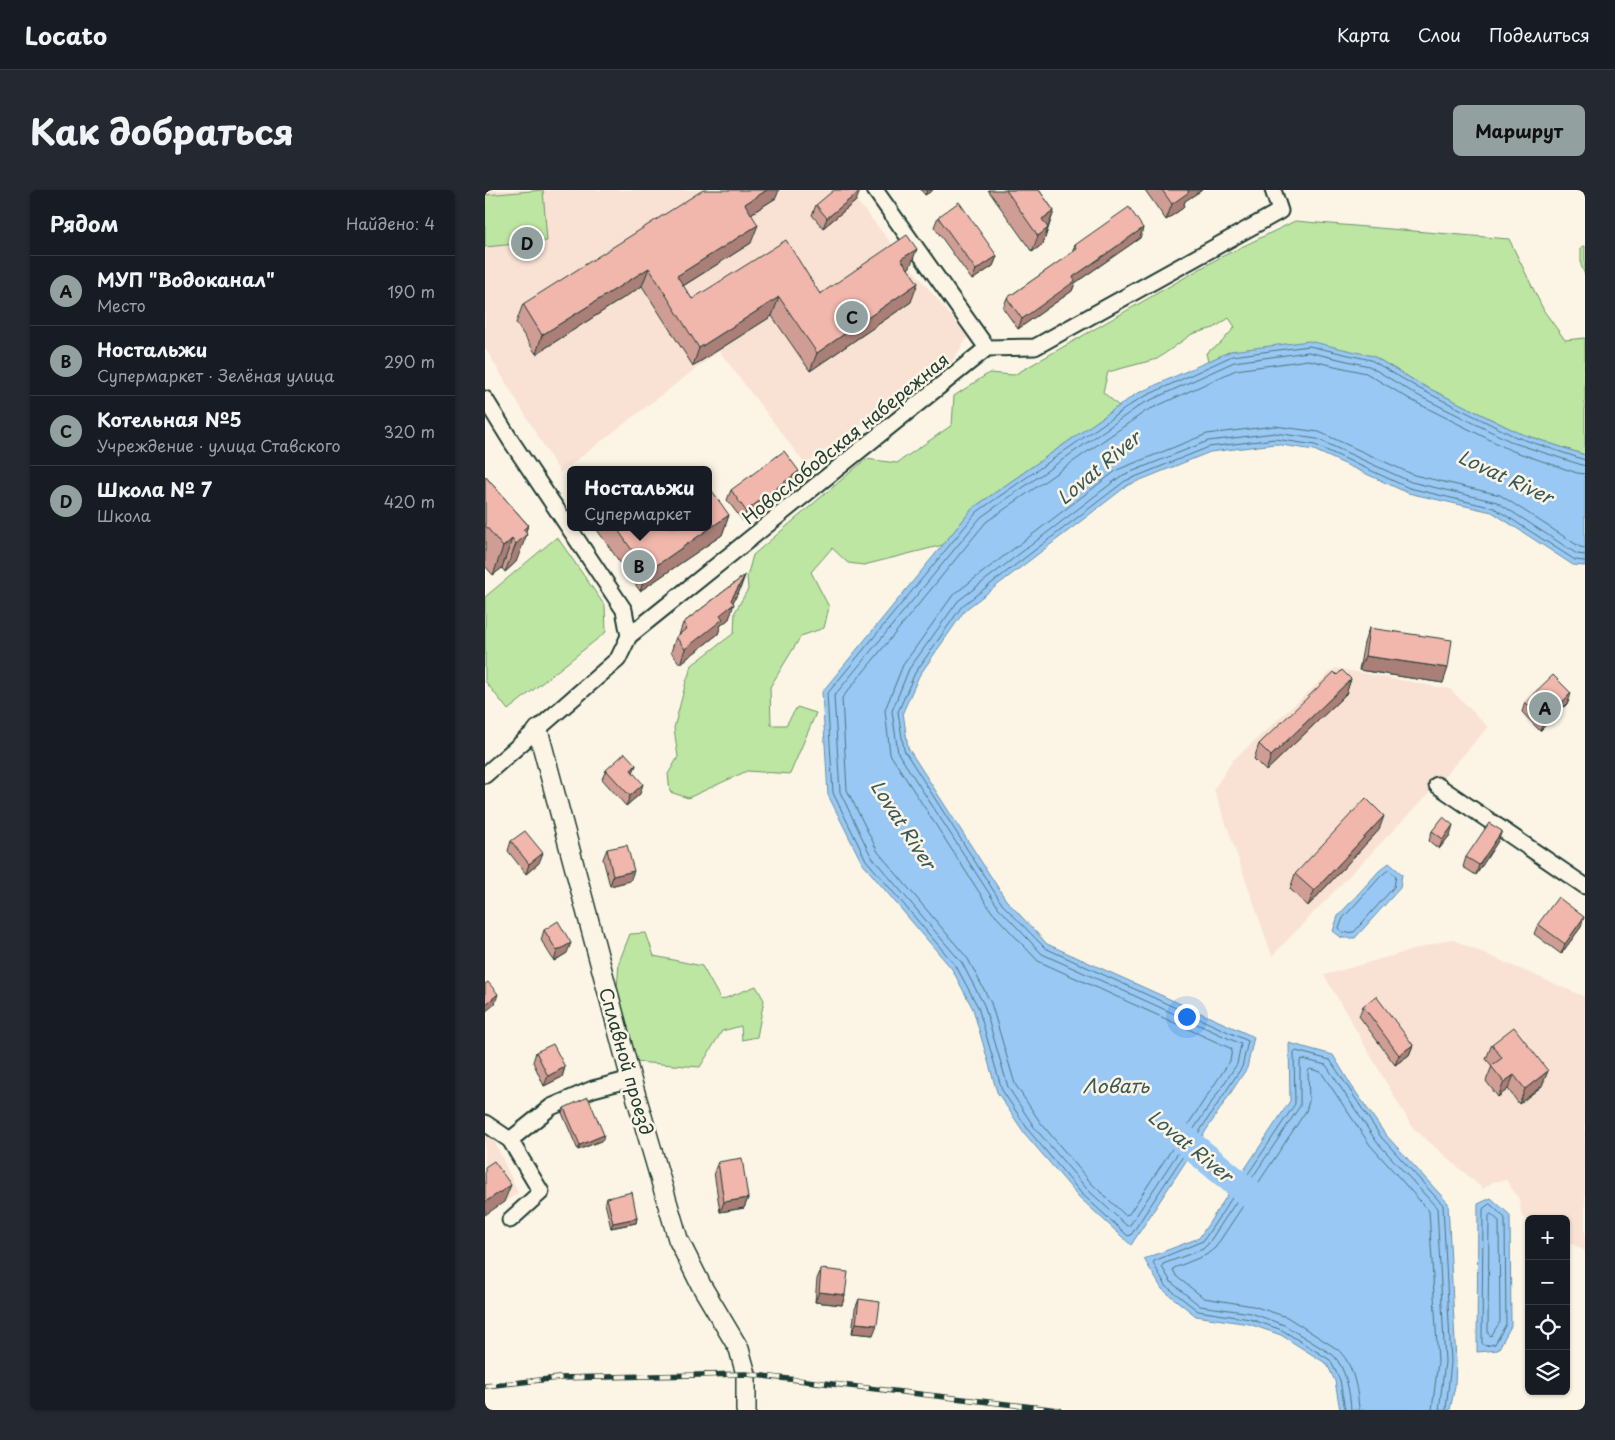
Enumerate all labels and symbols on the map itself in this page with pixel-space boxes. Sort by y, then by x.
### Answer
pin: D [511,224,543,262]
pin: C [836,298,868,336]
street label: Новослободская набережная [736,346,954,530]
water label: Lovat River [1050,422,1148,510]
water label: Lovat River [1454,442,1560,511]
pin: B [623,547,655,585]
pin: A [1529,689,1561,727]
water label: Lovat River [865,774,945,876]
street label: Сплавной проезд [593,984,661,1138]
your location [1174,1004,1200,1030]
water label: Ловать [1083,1071,1151,1099]
water label: Lovat River [1143,1102,1241,1189]

